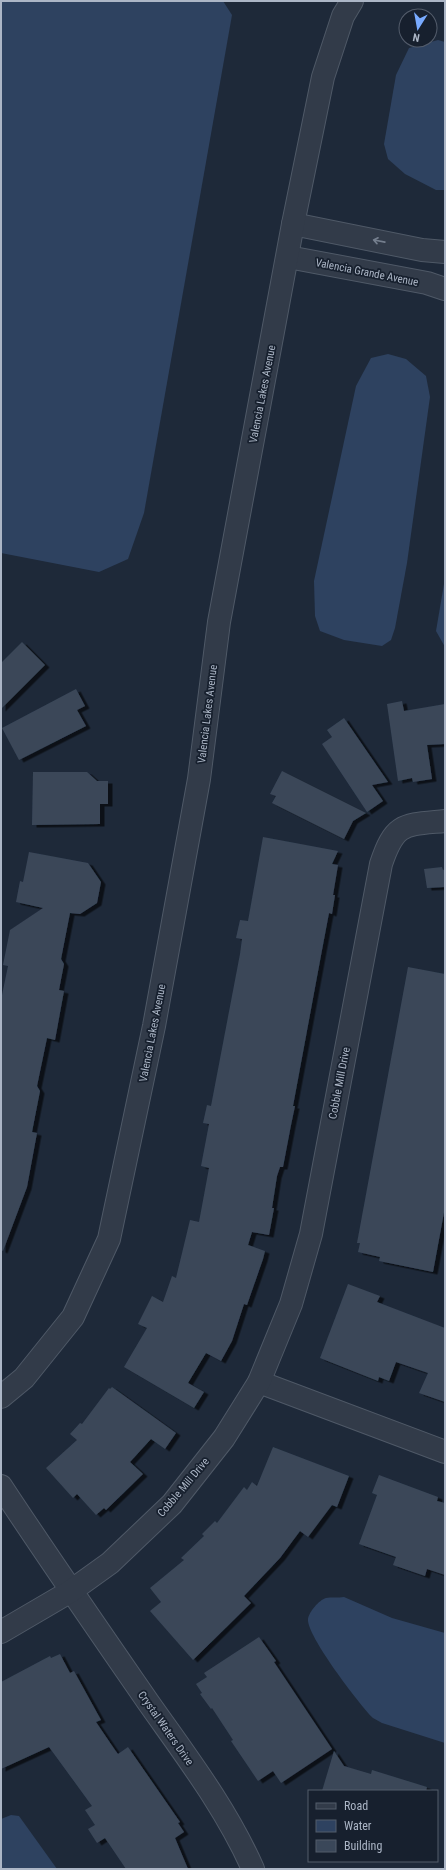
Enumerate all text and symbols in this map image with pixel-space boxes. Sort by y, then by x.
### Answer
north arrow [398,8,438,48]
text: N [411,30,421,44]
one-way arrow [373,237,386,245]
street label: Valencia Grande Avenue [314,256,420,289]
street label: Valencia Lakes Avenue [247,344,278,444]
street label: Valencia Lakes Avenue [195,664,220,764]
street label: Valencia Lakes Avenue [137,983,168,1083]
street label: Cobble Mill Drive [326,1046,353,1120]
street label: Cobble Mill Drive [155,1455,212,1520]
street label: Crystal Waters Drive [135,1689,196,1768]
legend [308,1790,438,1862]
text: Road [344,1799,368,1813]
text: Water [344,1819,372,1833]
text: Building [344,1839,382,1853]

